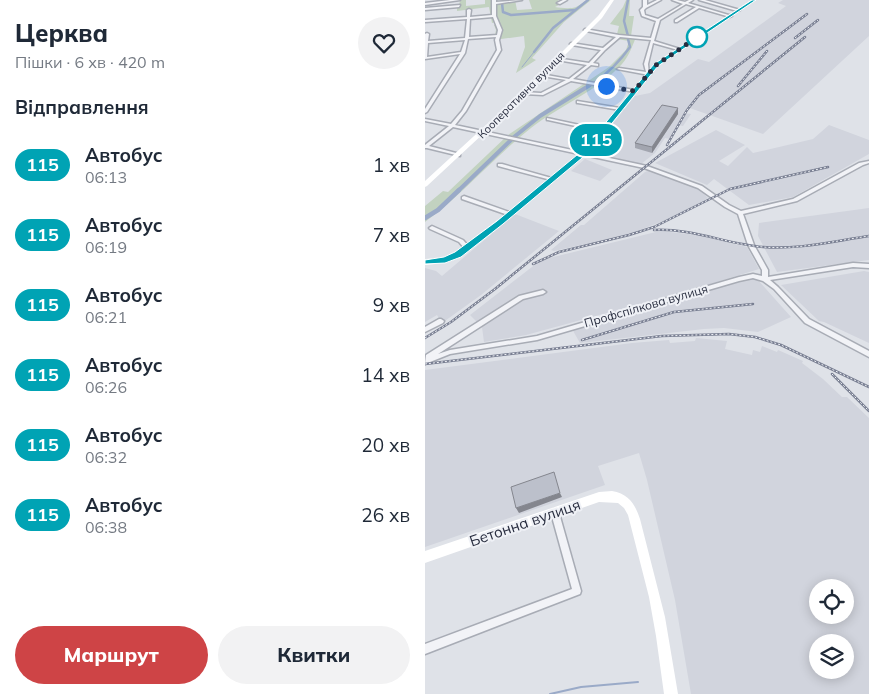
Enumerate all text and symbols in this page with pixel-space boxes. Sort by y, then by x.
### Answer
button: heart [358,17,410,69]
text: Церква [15,18,108,48]
unlabelled marker [686,26,708,48]
street label: Кооперативна вулиця [475,49,567,141]
text: Пішки · 6 хв · 420 m [15,52,165,72]
your location [594,74,619,99]
text: Відправлення [15,95,149,119]
line badge: 115 [567,124,625,156]
text: 115 [580,128,612,151]
text: Автобус [85,143,163,167]
text: 115 [26,153,59,176]
text: 1 хв [373,153,410,177]
text: 06:13 [85,167,127,187]
text: Автобус [85,213,163,237]
text: 115 [26,223,59,246]
text: 7 хв [373,223,410,247]
text: 06:19 [85,237,127,257]
street label: Профспілкова вулиця [582,281,709,330]
text: Автобус [85,283,163,307]
text: 115 [26,293,59,316]
text: 9 хв [373,293,410,317]
text: 06:21 [85,307,127,327]
text: Автобус [85,353,163,377]
text: 115 [26,363,59,386]
text: 14 хв [361,363,410,387]
text: 06:26 [85,377,127,397]
text: Автобус [85,423,163,447]
text: 115 [26,433,59,456]
text: 20 хв [361,433,410,457]
text: 06:32 [85,447,127,467]
text: Автобус [85,493,163,517]
street label: Бетонна вулиця [467,495,583,550]
text: 115 [26,503,59,526]
text: 26 хв [361,503,410,527]
text: 06:38 [85,517,127,537]
map controls [809,579,854,679]
button: locate [809,579,854,624]
button: Маршрут [15,626,208,684]
button: Квитки [218,626,410,684]
button: layers [809,634,854,679]

